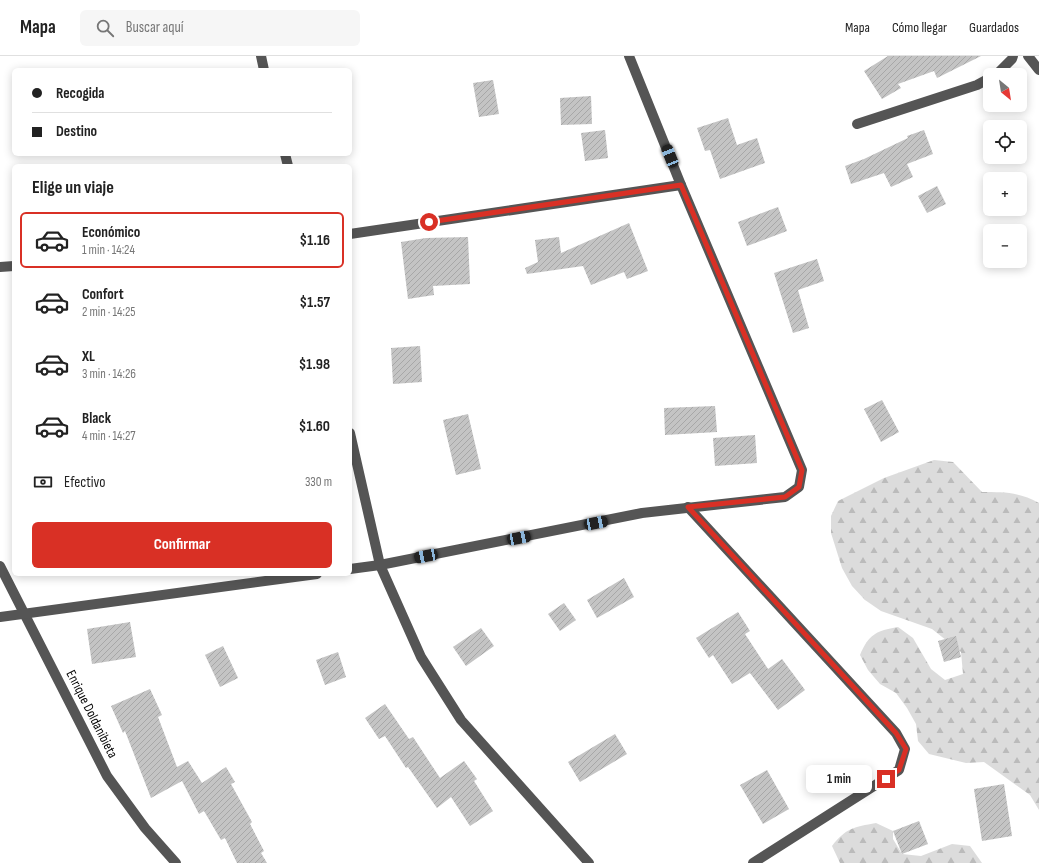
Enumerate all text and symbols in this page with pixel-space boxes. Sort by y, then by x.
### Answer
search box [80,10,360,46]
text: Mapa [20,16,56,39]
icon: search [94,17,116,39]
text: Buscar aquí [126,18,183,37]
text: Mapa [845,19,870,36]
text: Cómo llegar [892,19,947,36]
text: Guardados [969,19,1019,36]
north arrow [983,68,1027,112]
map controls [983,68,1027,268]
text: Recogida [56,84,104,103]
button: locate [983,120,1027,164]
text: Destino [56,122,97,141]
car [660,143,680,169]
button: + [983,172,1027,216]
text: Elige un viaje [32,177,114,198]
route start [420,213,438,231]
icon: car [34,222,70,258]
text: Económico [82,223,140,242]
button: − [983,224,1027,268]
text: $1.16 [300,231,330,250]
text: 1 min · 14:24 [82,242,135,258]
icon: car [34,284,70,320]
text: Confort [82,285,124,304]
text: $1.57 [300,293,330,312]
text: 2 min · 14:25 [82,304,135,320]
icon: car [34,346,70,382]
text: XL [82,347,95,366]
text: $1.98 [299,355,330,374]
text: 3 min · 14:26 [82,366,136,382]
icon: car [34,408,70,444]
text: Black [82,409,111,428]
text: $1.60 [299,417,330,436]
text: 4 min · 14:27 [82,428,136,444]
icon: cash [32,471,54,493]
text: Efectivo [64,473,105,492]
text: 330 m [305,474,332,490]
car [583,515,609,531]
button: Confirmar [32,522,332,568]
car [506,530,532,546]
car [413,548,439,564]
street label: Enrique Doldanibieta [62,667,122,761]
callout: 1 min [806,765,872,793]
route end [877,770,895,788]
text: 1 min [827,771,851,787]

